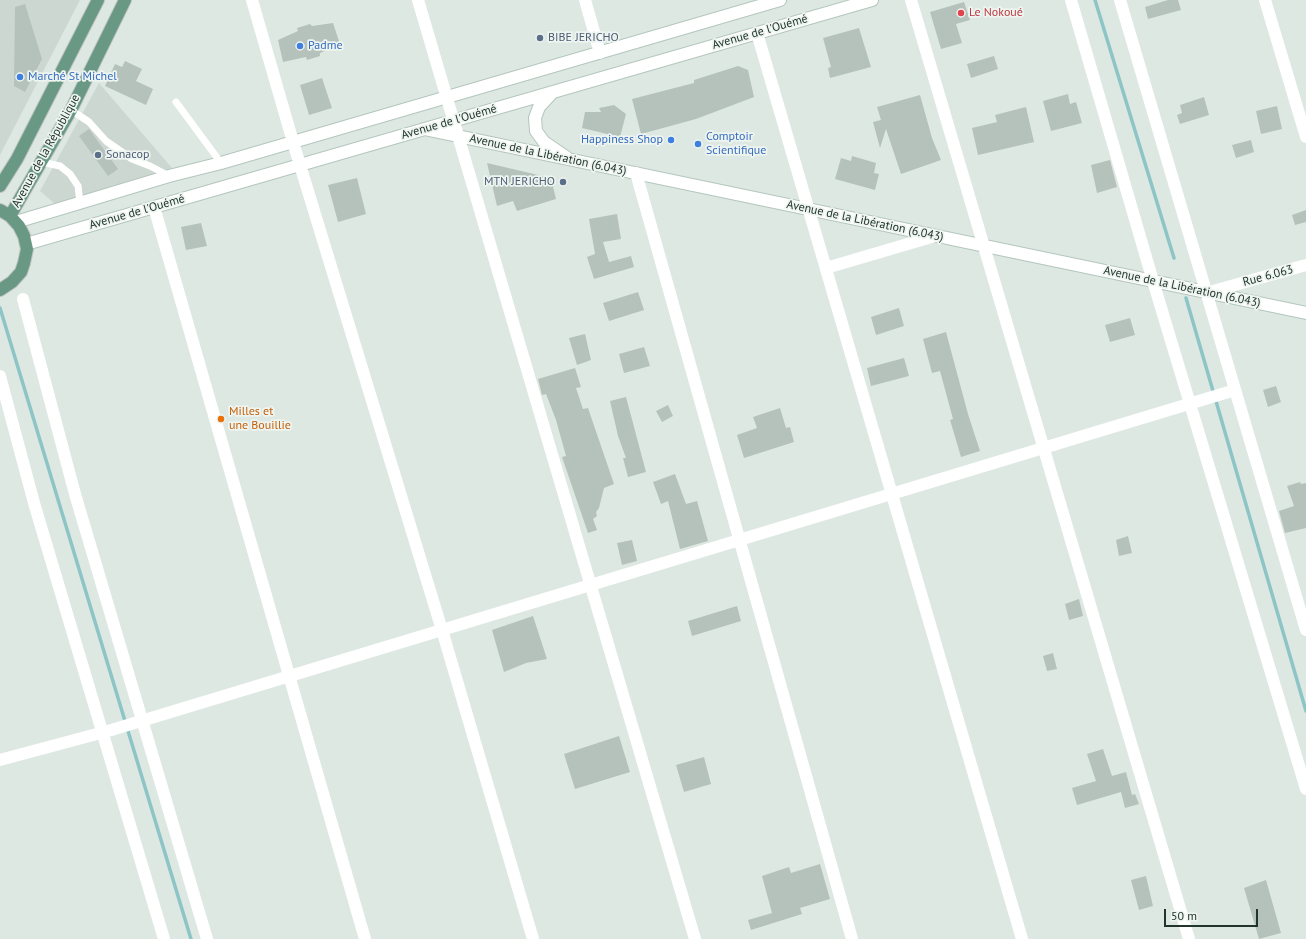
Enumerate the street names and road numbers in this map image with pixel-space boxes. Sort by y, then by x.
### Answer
street label: Avenue de l'Ouémé [711,11,809,53]
street label: Avenue de la République [9,92,83,210]
street label: Avenue de l'Ouémé [400,101,498,143]
street label: Avenue de la Libération (6.043) [468,131,628,179]
street label: Avenue de l'Ouémé [88,191,186,233]
street label: Avenue de la Libération (6.043) [785,197,945,245]
street label: Rue 6.063 [1241,262,1295,290]
street label: Avenue de la Libération (6.043) [1102,263,1262,311]

